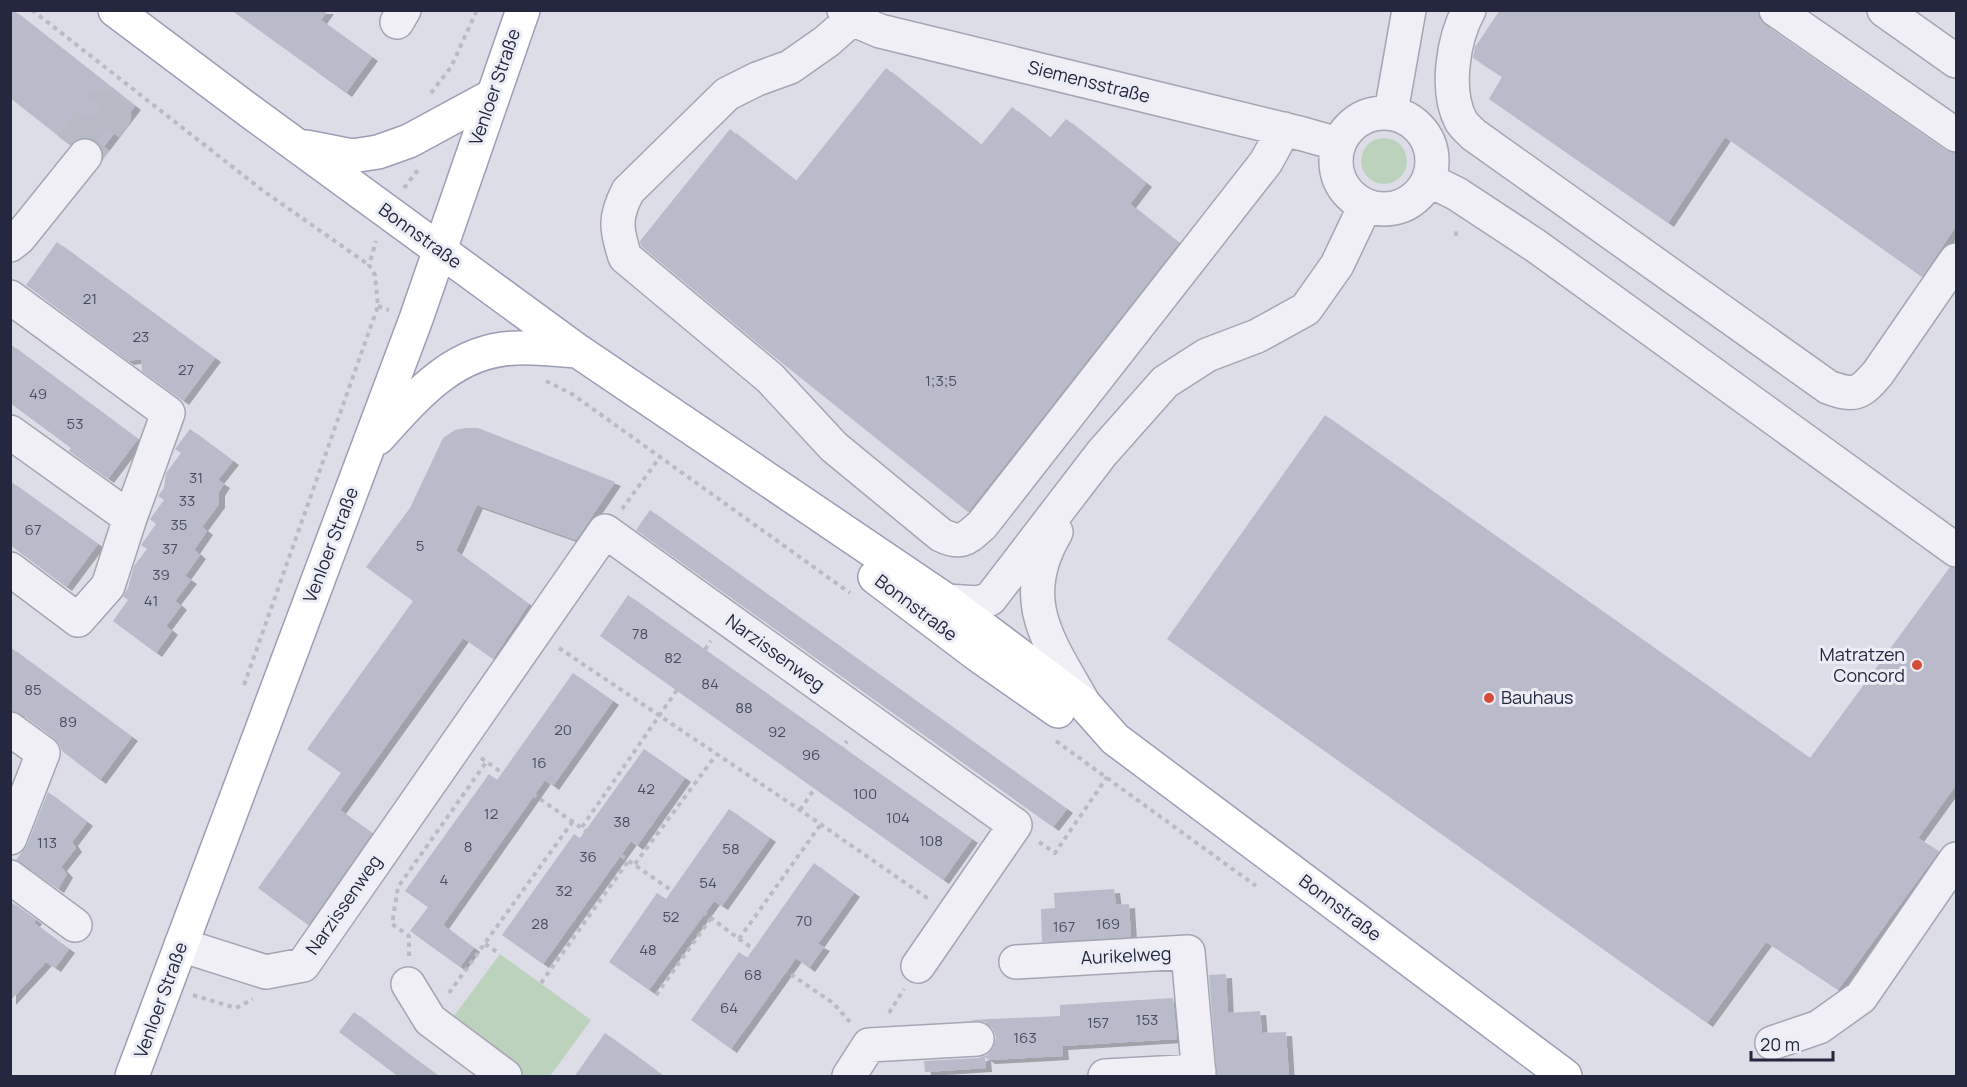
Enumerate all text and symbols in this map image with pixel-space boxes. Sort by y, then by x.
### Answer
street label: Venloer Straße [463,25,525,148]
street label: Siemensstraße [1026,54,1153,108]
street label: Bonnstraße [374,197,467,273]
house number: 21 [83,288,97,309]
house number: 23 [133,326,149,347]
house number: 27 [178,359,194,380]
house number: 1;3;5 [925,370,957,391]
house number: 49 [29,383,47,404]
house number: 53 [67,413,83,434]
house number: 31 [189,467,203,488]
street label: Venloer Straße [297,483,363,606]
house number: 33 [179,490,195,511]
house number: 35 [171,514,187,535]
house number: 67 [25,519,41,540]
house number: 5 [416,535,424,556]
house number: 37 [162,538,178,559]
house number: 39 [152,564,170,585]
street label: Bonnstraße [871,568,963,646]
house number: 41 [144,590,158,611]
street label: Narzissenweg [721,608,830,696]
house number: 78 [632,623,648,644]
place label: Matratzen Concord [1820,642,1905,687]
house number: 82 [664,647,682,668]
marker: Matratzen Concord [1910,658,1924,672]
house number: 84 [701,673,719,694]
house number: 85 [24,679,42,700]
place label: Bauhaus [1501,685,1574,709]
marker: Bauhaus [1482,691,1496,705]
house number: 88 [735,697,753,718]
house number: 89 [59,711,77,732]
house number: 20 [554,719,572,740]
house number: 92 [768,721,786,742]
house number: 96 [802,744,820,765]
house number: 16 [531,752,547,773]
house number: 42 [637,778,655,799]
house number: 100 [853,783,877,804]
house number: 12 [484,803,498,824]
house number: 104 [886,807,910,828]
house number: 38 [613,811,631,832]
house number: 108 [919,830,943,851]
house number: 113 [37,832,57,853]
house number: 8 [464,836,472,857]
house number: 58 [722,838,740,859]
house number: 36 [579,846,597,867]
street label: Narzissenweg [300,850,387,959]
street label: Bonnstraße [1295,868,1387,946]
house number: 4 [440,869,449,890]
house number: 54 [699,872,717,893]
house number: 32 [556,880,572,901]
house number: 52 [663,906,679,927]
house number: 70 [796,910,812,931]
house number: 28 [531,913,549,934]
house number: 169 [1096,913,1120,934]
house number: 167 [1053,916,1075,937]
street label: Venloer Straße [128,938,192,1061]
house number: 48 [639,939,657,960]
street label: Aurikelweg [1080,941,1172,969]
house number: 68 [744,964,762,985]
house number: 64 [720,997,738,1018]
house number: 153 [1136,1009,1158,1030]
house number: 157 [1087,1012,1109,1033]
scale bar [1751,1024,1834,1062]
house number: 163 [1013,1027,1037,1048]
text: 20 m [1760,1032,1800,1056]

